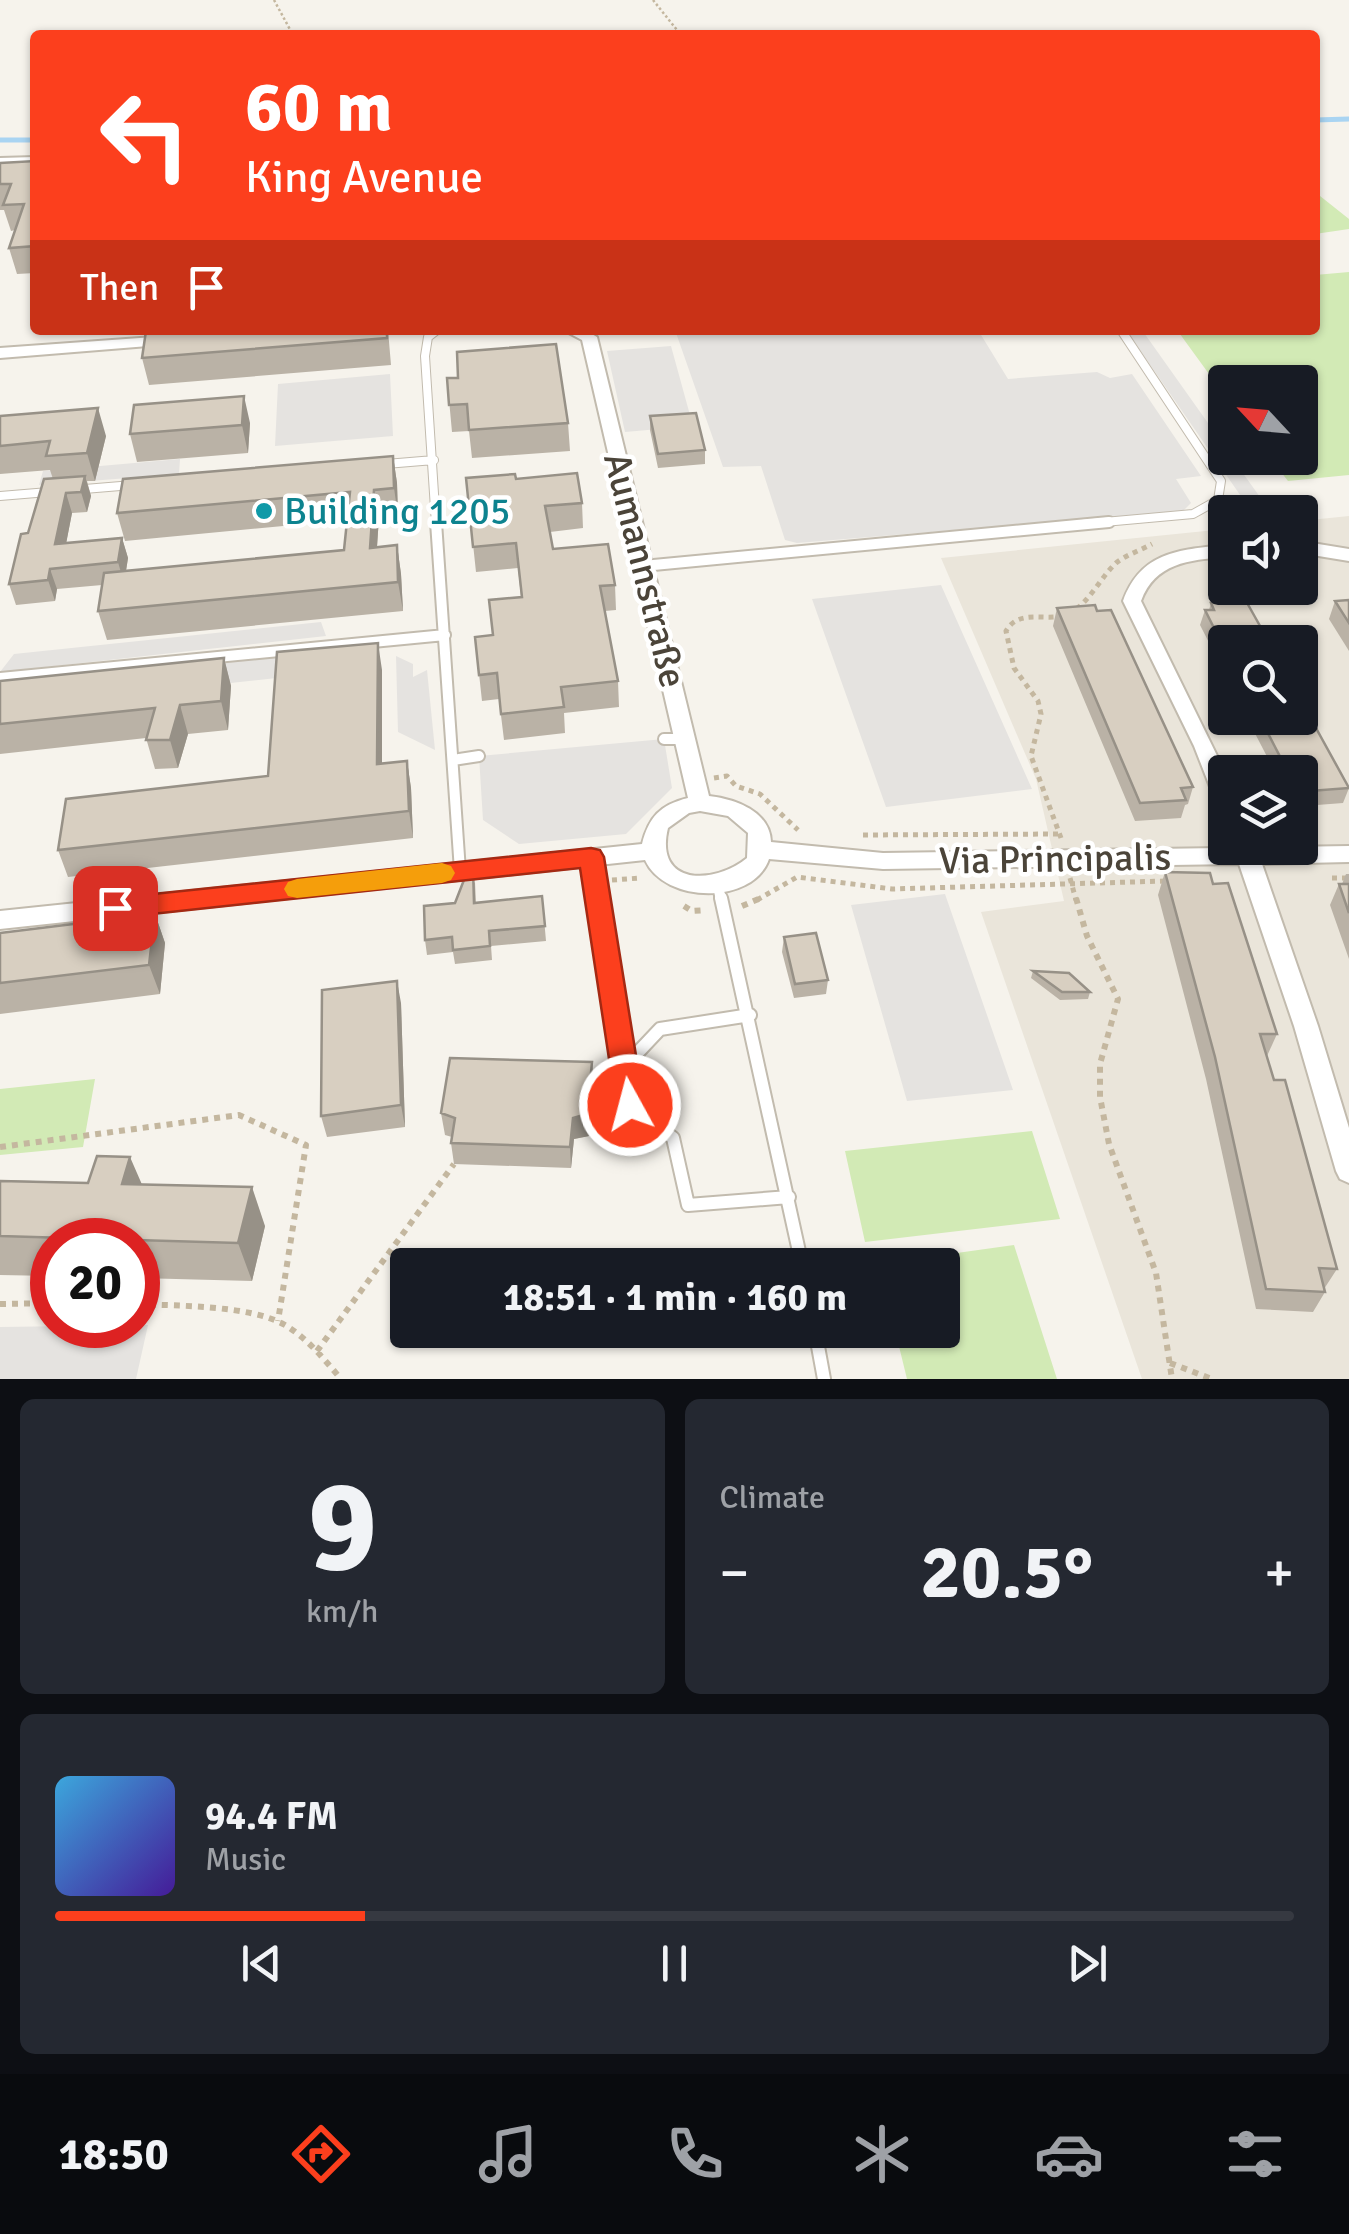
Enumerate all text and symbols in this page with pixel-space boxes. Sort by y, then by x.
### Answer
text: 60 m [245,64,393,150]
icon: left [80,70,210,200]
text: King Avenue [245,150,483,205]
icon: arrive [179,260,234,315]
text: Then [80,264,159,311]
north arrow [1208,365,1318,475]
map controls [1208,365,1318,865]
street label: Aumannstraße [593,448,697,692]
place label: Building 1205 [284,488,510,535]
button: sound [1208,495,1318,605]
marker: Building 1205 [253,500,275,522]
button: search [1208,625,1318,735]
button: layers [1208,755,1318,865]
street label: Via Principalis [938,833,1172,885]
pin [73,866,158,951]
icon: arrive [88,881,143,936]
position arrow [578,1053,682,1157]
speed limit sign: 20 [30,1218,160,1348]
text: 18:51 · 1 min · 160 m [503,1274,847,1321]
text: 9 [307,1447,377,1607]
text: Climate [720,1478,825,1517]
text: 20.5° [920,1526,1093,1619]
text: − [720,1539,749,1607]
text: + [1264,1539,1294,1607]
text: km/h [306,1592,378,1631]
text: 94.4 FM [205,1793,338,1840]
text: Music [205,1840,286,1879]
icon: previous [234,1936,289,1991]
icon: pause [647,1936,702,1991]
icon: next [1060,1936,1115,1991]
icon: directions [286,2119,356,2189]
icon: music [473,2119,543,2189]
icon: phone [660,2119,730,2189]
icon: climate [847,2119,917,2189]
icon: car [1034,2119,1104,2189]
icon: filters [1220,2119,1290,2189]
text: 18:50 [58,2127,169,2182]

